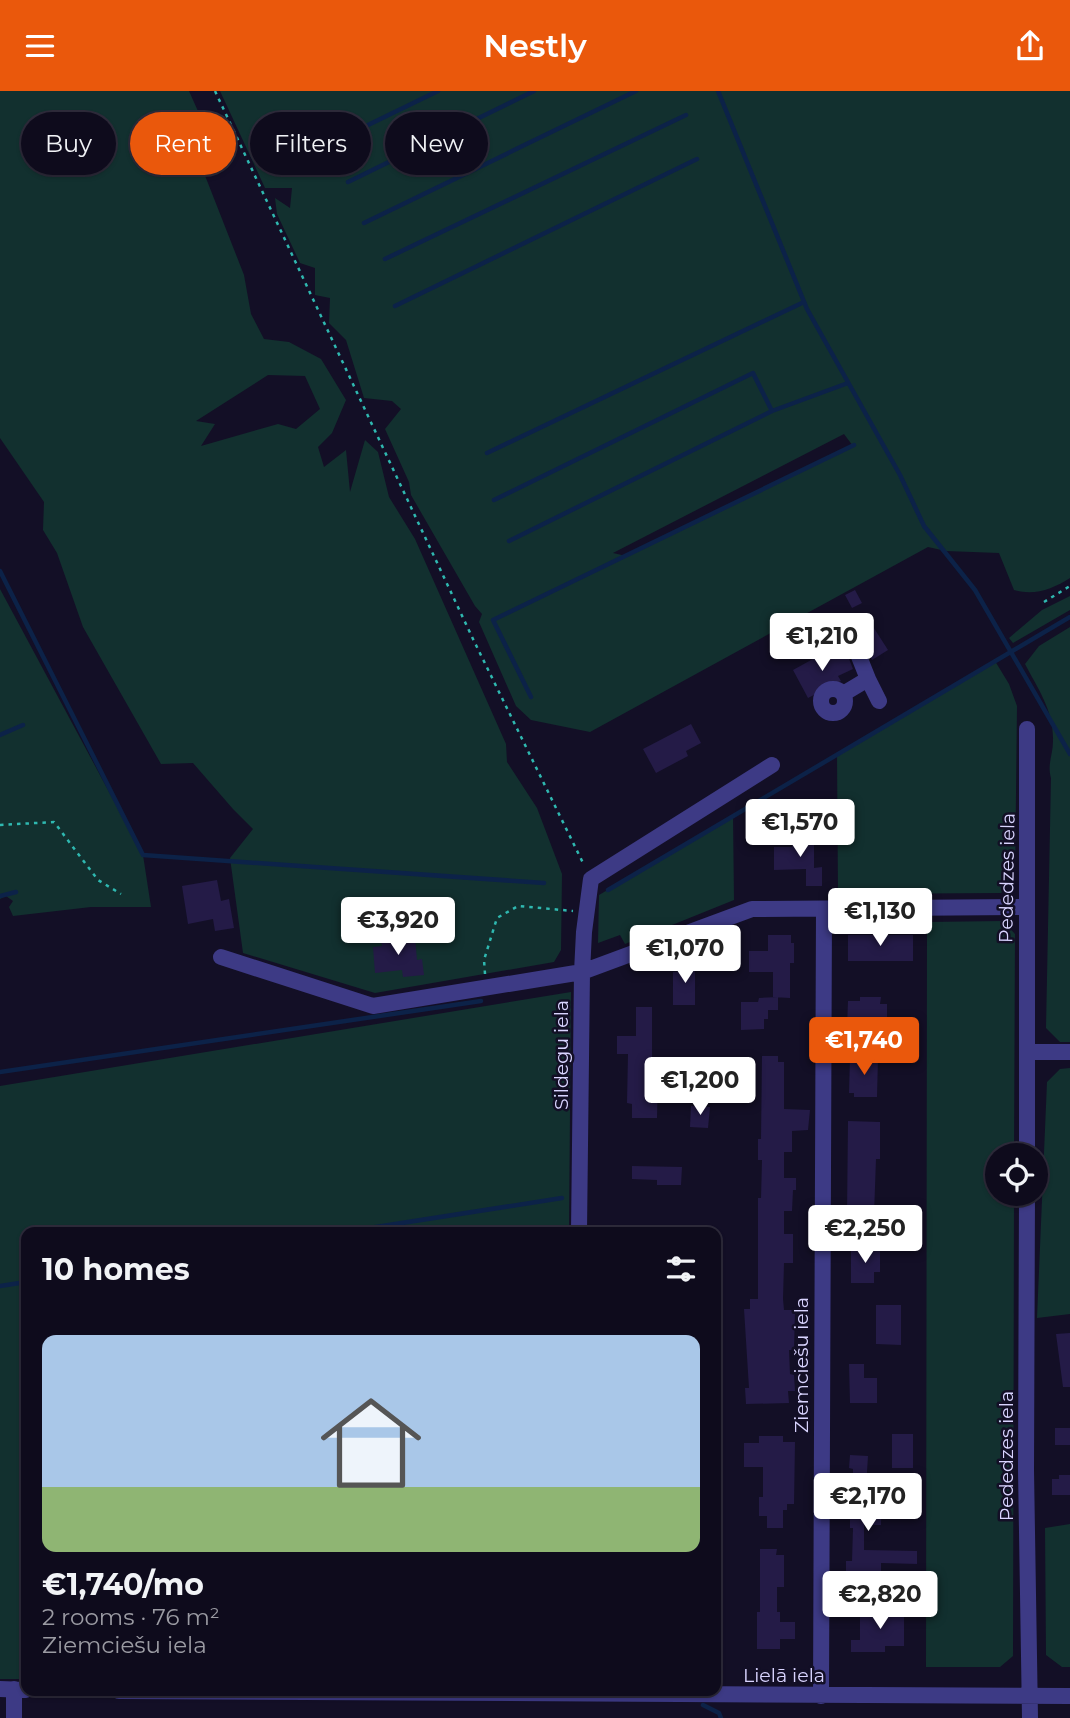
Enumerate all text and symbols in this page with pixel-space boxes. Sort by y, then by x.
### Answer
text: Nestly [483,26,587,65]
icon: menu [21,27,59,65]
icon: share [1011,27,1049,65]
chip: Buy [21,112,116,175]
chip: Rent [130,112,236,175]
chip: Filters [250,112,371,175]
chip: New [385,112,488,175]
pin: €1,210 [765,613,879,673]
text: €1,210 [786,622,858,650]
pin: €1,570 [743,799,857,859]
text: €1,570 [762,808,838,836]
street label: Pededzes iela [994,813,1020,943]
pin: €1,130 [823,889,937,948]
pin: €3,920 [341,897,455,957]
text: €1,130 [844,897,916,925]
text: €3,920 [357,906,439,934]
pin: €1,070 [628,925,742,985]
text: €1,070 [646,934,724,962]
street label: Sildegu iela [550,1000,573,1110]
pin: €1,740 [807,1017,921,1077]
text: €1,740 [825,1026,903,1054]
pin: €1,200 [643,1058,757,1117]
text: €1,200 [661,1066,739,1094]
map controls [985,1143,1048,1206]
button: locate [985,1143,1048,1206]
pin: €2,250 [808,1205,922,1265]
text: €2,250 [824,1214,906,1242]
icon: filters [662,1250,700,1288]
text: 10 homes [42,1251,190,1288]
street label: Ziemciešu iela [790,1297,813,1433]
icon: home [308,1380,434,1506]
street label: Pededzes iela [995,1391,1018,1521]
pin: €2,170 [811,1473,925,1533]
text: €2,170 [830,1482,906,1510]
text: €1,740/mo [42,1566,204,1603]
pin: €2,820 [823,1571,937,1631]
text: €2,820 [839,1580,922,1608]
text: 2 rooms · 76 m² [42,1603,220,1631]
text: Ziemciešu iela [42,1631,207,1659]
street label: Lielā iela [743,1664,825,1687]

